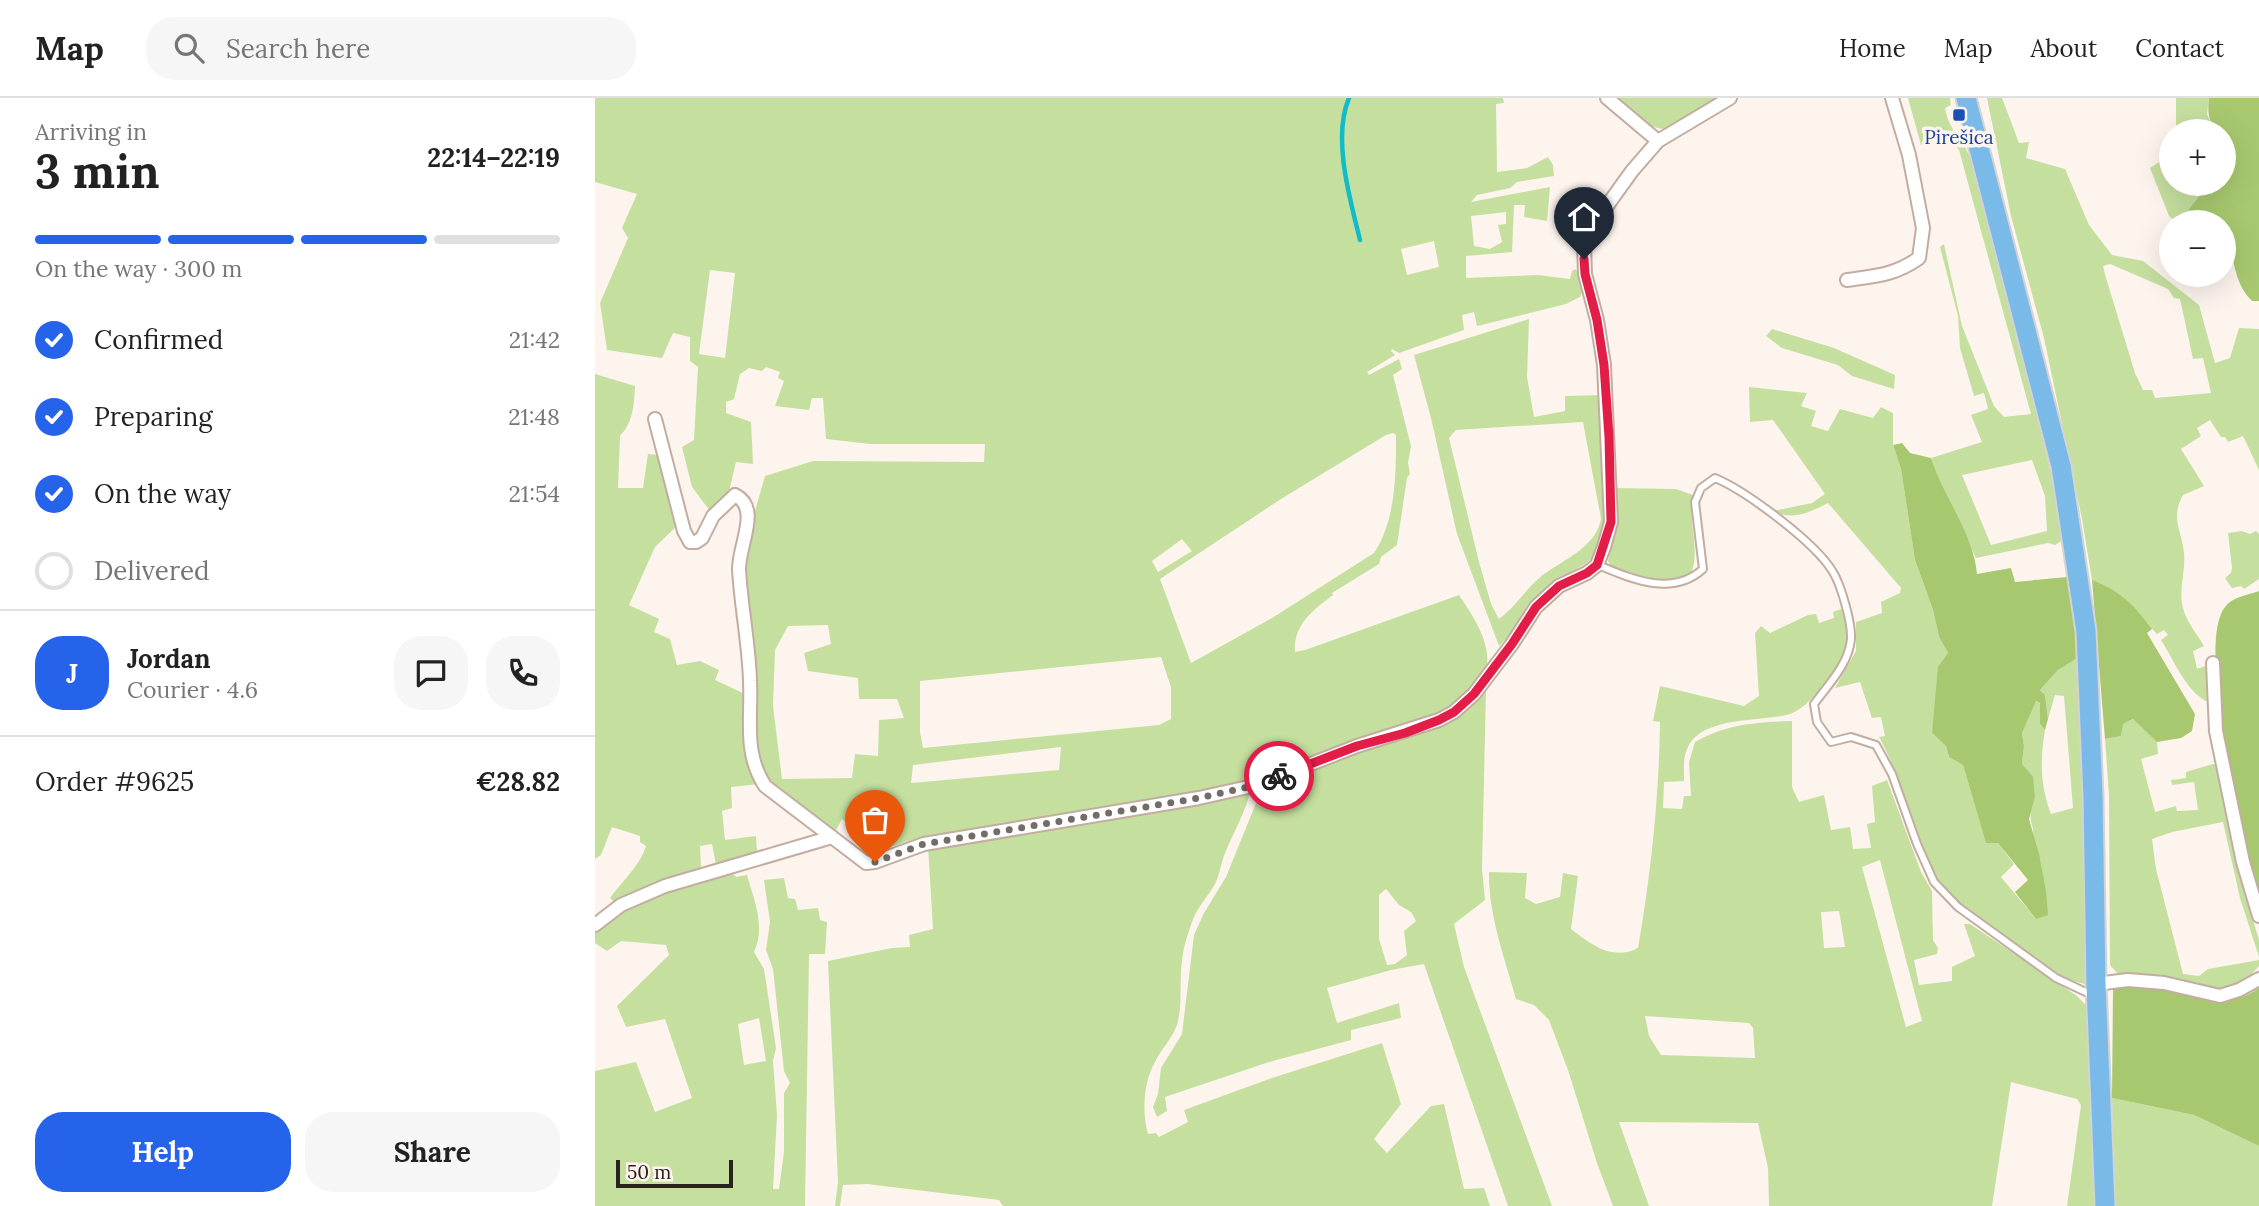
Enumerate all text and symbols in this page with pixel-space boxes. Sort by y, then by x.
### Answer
search box [146,17,636,80]
text: Map [35,27,104,69]
icon: search [170,29,208,67]
text: Search here [226,32,370,65]
text: Home [1839,33,1906,64]
text: Map [1944,33,1993,64]
text: About [2031,33,2097,64]
text: Contact [2135,33,2224,64]
marker: Pirešica [1951,107,1967,123]
text: Arriving in [35,117,147,146]
map controls [2159,119,2236,287]
button: + [2159,119,2236,196]
place label: Pirešica [1924,125,1994,149]
text: 22:14–22:19 [427,141,560,174]
text: 3 min [35,142,160,201]
pin [1554,187,1614,259]
icon: home [1565,198,1603,236]
button: − [2159,210,2236,287]
text: On the way · 300 m [35,254,242,283]
icon: check [35,321,73,359]
text: Confirmed [94,323,223,356]
text: 21:42 [509,325,560,354]
icon: check [35,398,73,436]
text: Preparing [94,400,213,433]
text: 21:48 [508,402,560,431]
icon: check [35,475,73,513]
text: On the way [94,477,231,510]
text: 21:54 [509,479,560,508]
text: Delivered [94,554,210,587]
button: chat [394,636,468,710]
button: phone [486,636,560,710]
text: Jordan [127,642,211,675]
text: J [66,657,78,690]
text: Courier · 4.6 [127,675,258,704]
courier [1244,741,1314,811]
icon: bike [1260,757,1298,795]
text: Order #9625 [35,765,194,798]
text: €28.82 [475,765,560,798]
pin [845,790,905,862]
icon: bag [856,801,894,839]
button: Help [35,1112,291,1192]
button: Share [305,1112,560,1192]
scale bar [616,1157,733,1189]
text: 50 m [627,1160,671,1184]

